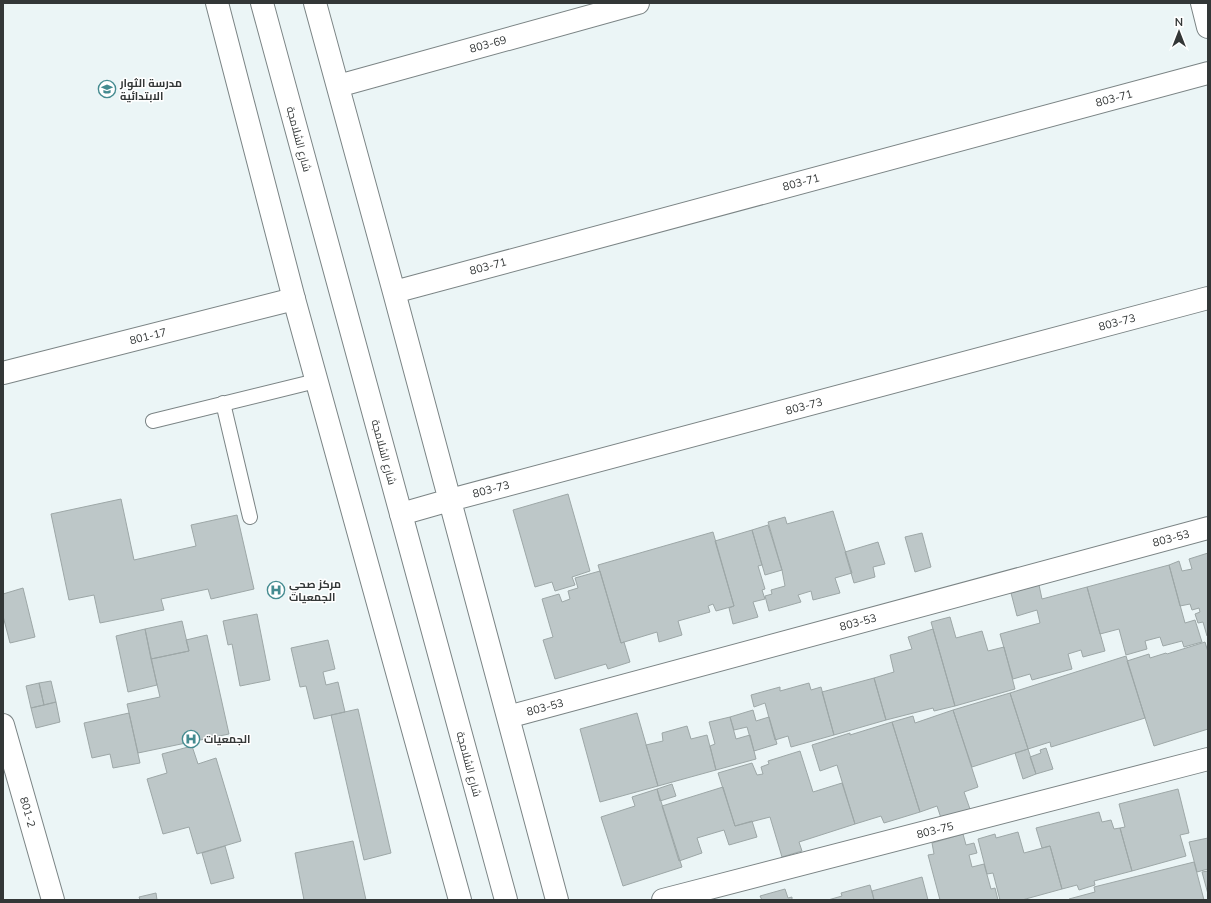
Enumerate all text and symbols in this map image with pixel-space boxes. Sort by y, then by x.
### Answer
north arrow [1159,12,1199,52]
text: N [1175,15,1183,29]
street label: 803-69 [468,32,508,56]
place label: مدرسة الثوار الابتدائية [119,76,182,103]
school or university icon: مدرسة الثوار الابتدائية [97,79,117,99]
street label: 803-71 [1094,86,1134,110]
street label: شارع الشلامجة [283,105,314,173]
street label: 803-71 [781,170,821,194]
street label: 803-71 [468,254,508,278]
street label: 803-73 [1097,310,1137,334]
street label: 801-17 [128,325,168,347]
street label: 803-73 [784,394,824,418]
street label: شارع الشلامجة [368,418,399,486]
street label: 803-73 [471,477,511,501]
street label: 803-53 [1151,526,1191,550]
place label: مركز صحي الجمعيات [289,577,341,604]
hospital icon: مركز صحي الجمعيات [266,580,286,600]
street label: 803-53 [838,610,878,634]
street label: 803-53 [525,695,565,719]
hospital icon: الجمعيات [181,729,201,749]
street label: شارع الشلامجة [453,730,484,798]
place label: الجمعيات [204,732,250,746]
street label: 801-2 [17,795,39,829]
street label: 803-75 [915,819,955,841]

